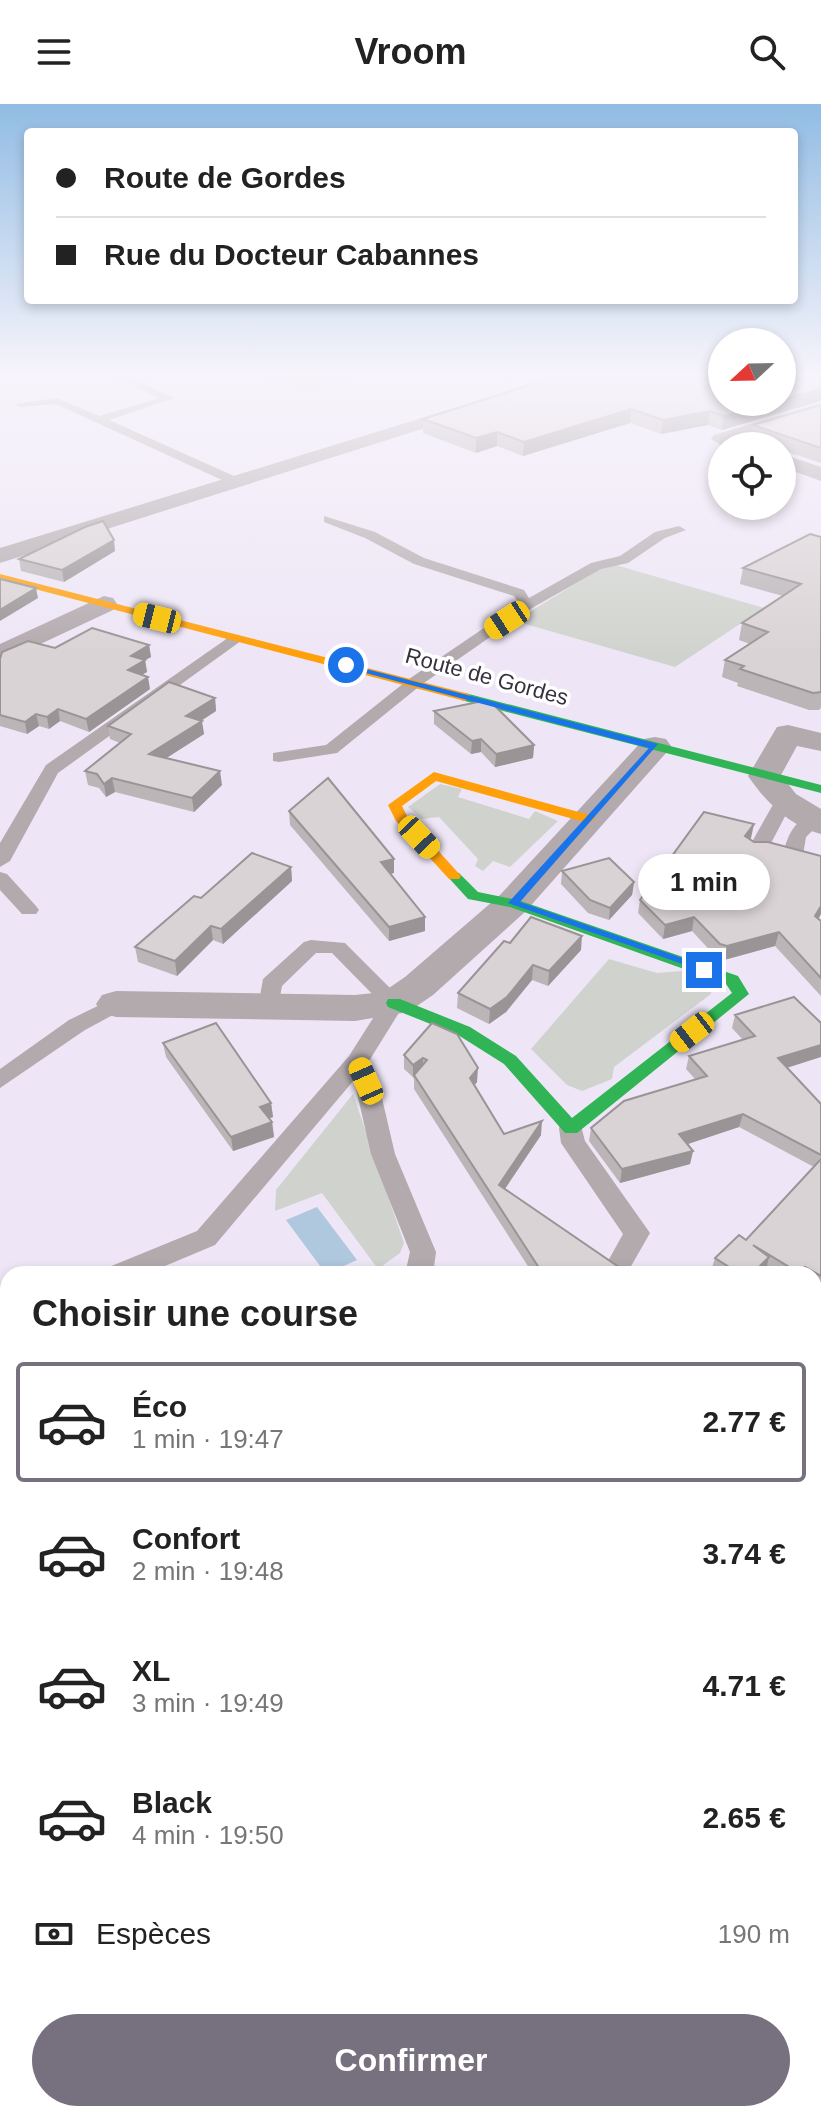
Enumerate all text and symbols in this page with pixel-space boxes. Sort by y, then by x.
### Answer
icon: menu [32,30,76,74]
icon: search [745,30,789,74]
text: Vroom [354,31,467,72]
text: Route de Gordes [104,161,346,194]
text: Rue du Docteur Cabannes [104,238,479,271]
north arrow [708,328,796,416]
map controls [708,328,796,520]
button: locate [708,432,796,520]
car [480,597,534,643]
car [131,601,183,635]
street label: Route de Gordes [403,643,571,710]
route start [328,647,364,683]
car [394,811,444,863]
callout: 1 min [638,854,770,910]
text: 1 min [670,867,738,897]
route end [686,952,722,988]
car [666,1008,718,1056]
car [345,1054,387,1108]
text: Choisir une course [32,1293,358,1334]
icon: car [36,1386,108,1458]
text: Éco [132,1390,187,1423]
text: 2.77 € [703,1405,786,1438]
text: 1 min · 19:47 [132,1424,284,1454]
icon: car [36,1518,108,1590]
text: Confort [132,1522,240,1555]
text: 3.74 € [703,1537,786,1570]
text: 2 min · 19:48 [132,1556,284,1586]
icon: car [36,1650,108,1722]
text: XL [132,1654,170,1687]
text: 4.71 € [703,1669,786,1702]
text: 3 min · 19:49 [132,1688,284,1718]
icon: car [36,1782,108,1854]
text: Black [132,1786,212,1819]
text: 2.65 € [703,1801,786,1834]
text: 4 min · 19:50 [132,1820,284,1850]
icon: cash [32,1912,76,1956]
text: Espèces [96,1917,211,1950]
text: 190 m [718,1919,790,1949]
button: Confirmer [32,2014,790,2106]

